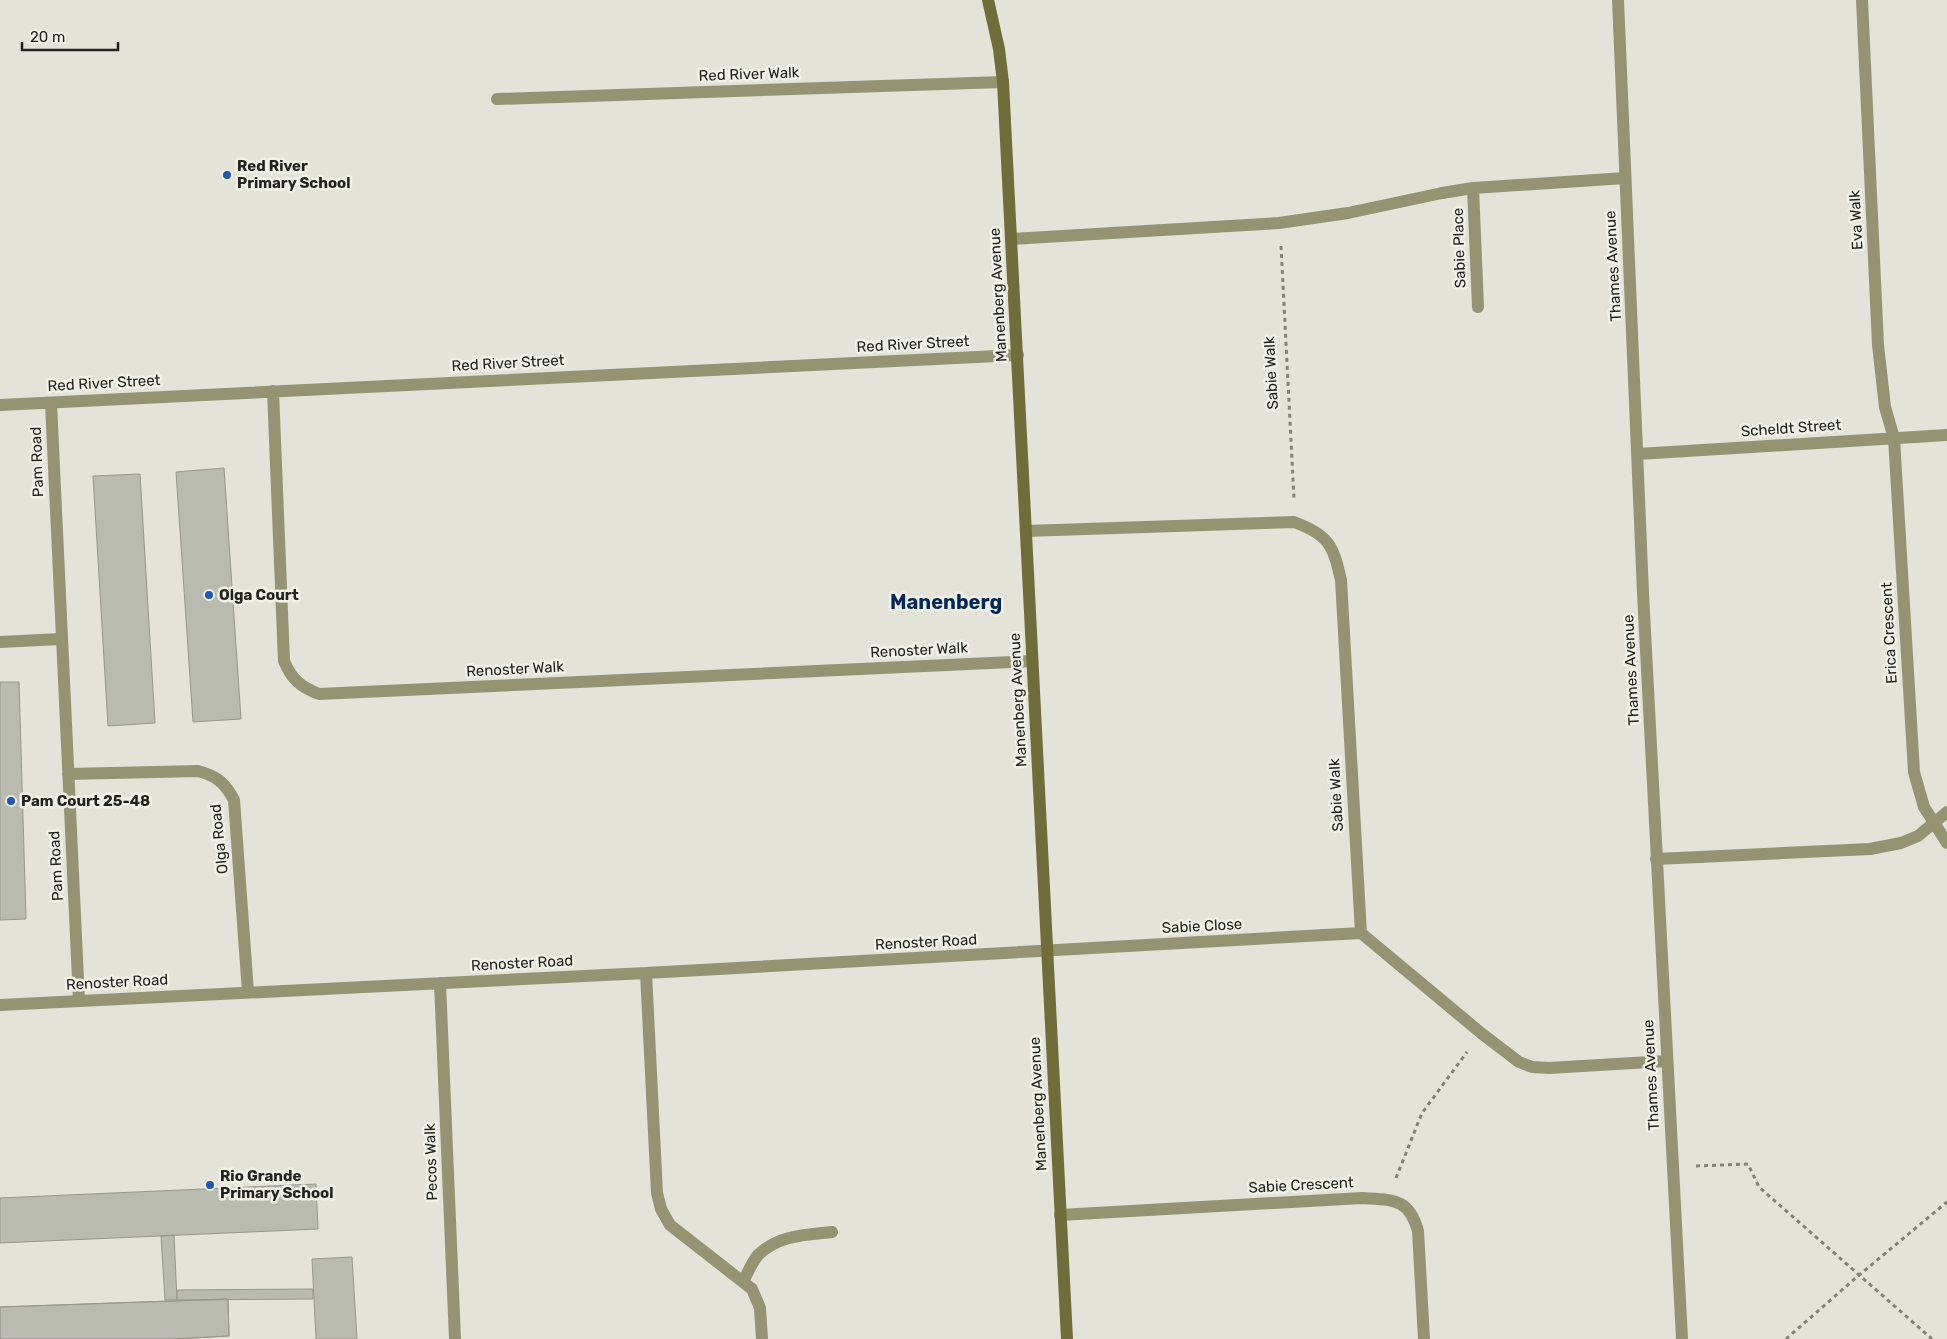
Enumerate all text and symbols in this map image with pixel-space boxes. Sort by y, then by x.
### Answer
scale bar [22,20,119,52]
text: 20 m [30,28,65,46]
street label: Red River Walk [698,63,800,85]
place label: Red River Primary School [237,157,351,192]
marker: Red River Primary School [221,169,233,181]
street label: Eva Walk [1845,189,1867,250]
street label: Sabie Place [1449,207,1469,289]
street label: Thames Avenue [1601,210,1625,322]
street label: Manenberg Avenue [985,227,1011,363]
street label: Red River Street [856,332,970,356]
street label: Sabie Walk [1260,336,1282,410]
street label: Red River Street [451,351,565,375]
street label: Red River Street [47,371,161,395]
street label: Scheldt Street [1740,416,1842,440]
street label: Pam Road [27,427,47,497]
street label: Erica Crescent [1877,582,1901,684]
place label: Olga Court [219,586,299,604]
marker: Olga Court [203,589,215,601]
district label: Manenberg [890,590,1002,614]
street label: Thames Avenue [1619,614,1643,726]
street label: Manenberg Avenue [1005,632,1031,768]
street label: Renoster Walk [870,638,969,662]
street label: Renoster Walk [466,657,565,681]
street label: Sabie Walk [1325,758,1347,832]
place label: Pam Court 25-48 [21,792,150,810]
marker: Pam Court 25-48 [5,795,17,807]
street label: Olga Road [206,803,232,875]
street label: Pam Road [45,830,67,902]
street label: Sabie Close [1161,915,1243,937]
street label: Renoster Road [874,930,978,954]
street label: Renoster Road [470,951,574,975]
street label: Renoster Road [65,970,169,994]
street label: Thames Avenue [1639,1019,1663,1131]
street label: Manenberg Avenue [1025,1036,1051,1172]
street label: Pecos Walk [421,1123,441,1201]
place label: Rio Grande Primary School [220,1167,334,1202]
street label: Sabie Crescent [1248,1173,1354,1197]
marker: Rio Grande Primary School [204,1179,216,1191]

